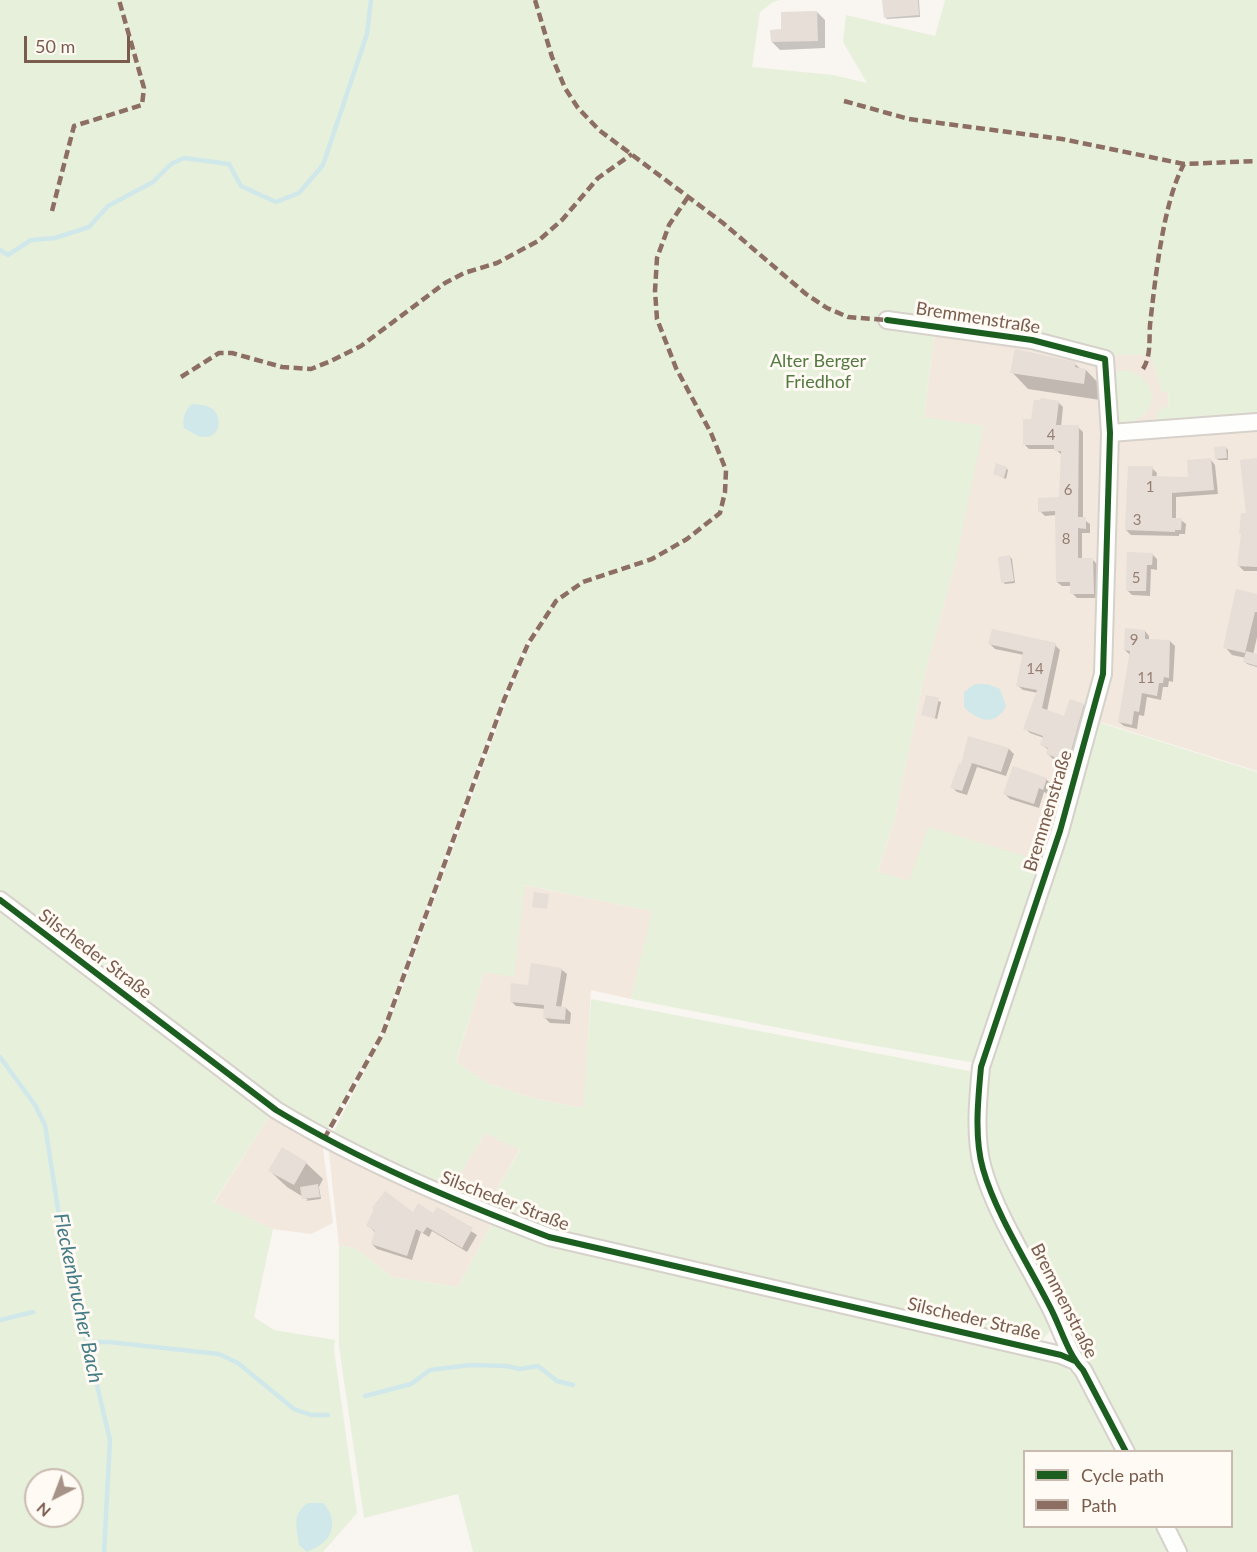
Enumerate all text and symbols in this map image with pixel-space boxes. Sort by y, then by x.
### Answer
scale bar [27,24,134,62]
text: 50 m [35,35,75,57]
street label: Bremmenstraße [914,297,1042,339]
park label: Alter Berger Friedhof [770,350,866,392]
house number: 4 [1047,426,1055,444]
house number: 1 [1146,478,1154,496]
house number: 6 [1064,481,1072,499]
house number: 3 [1133,511,1141,529]
house number: 8 [1062,530,1070,548]
house number: 5 [1132,569,1140,587]
house number: 9 [1130,631,1138,649]
house number: 14 [1026,660,1044,678]
house number: 11 [1137,669,1155,687]
street label: Bremmenstraße [1019,748,1077,874]
street label: Silscheder Straße [34,904,156,1004]
street label: Silscheder Straße [438,1167,572,1235]
water label: Fleckenbrucher Bach [48,1211,108,1385]
street label: Bremmenstraße [1026,1240,1102,1362]
street label: Silscheder Straße [905,1293,1043,1345]
legend [1023,1450,1233,1528]
text: Cycle path [1081,1464,1164,1486]
north arrow [24,1468,84,1528]
text: Path [1081,1494,1117,1516]
text: N [32,1499,54,1521]

